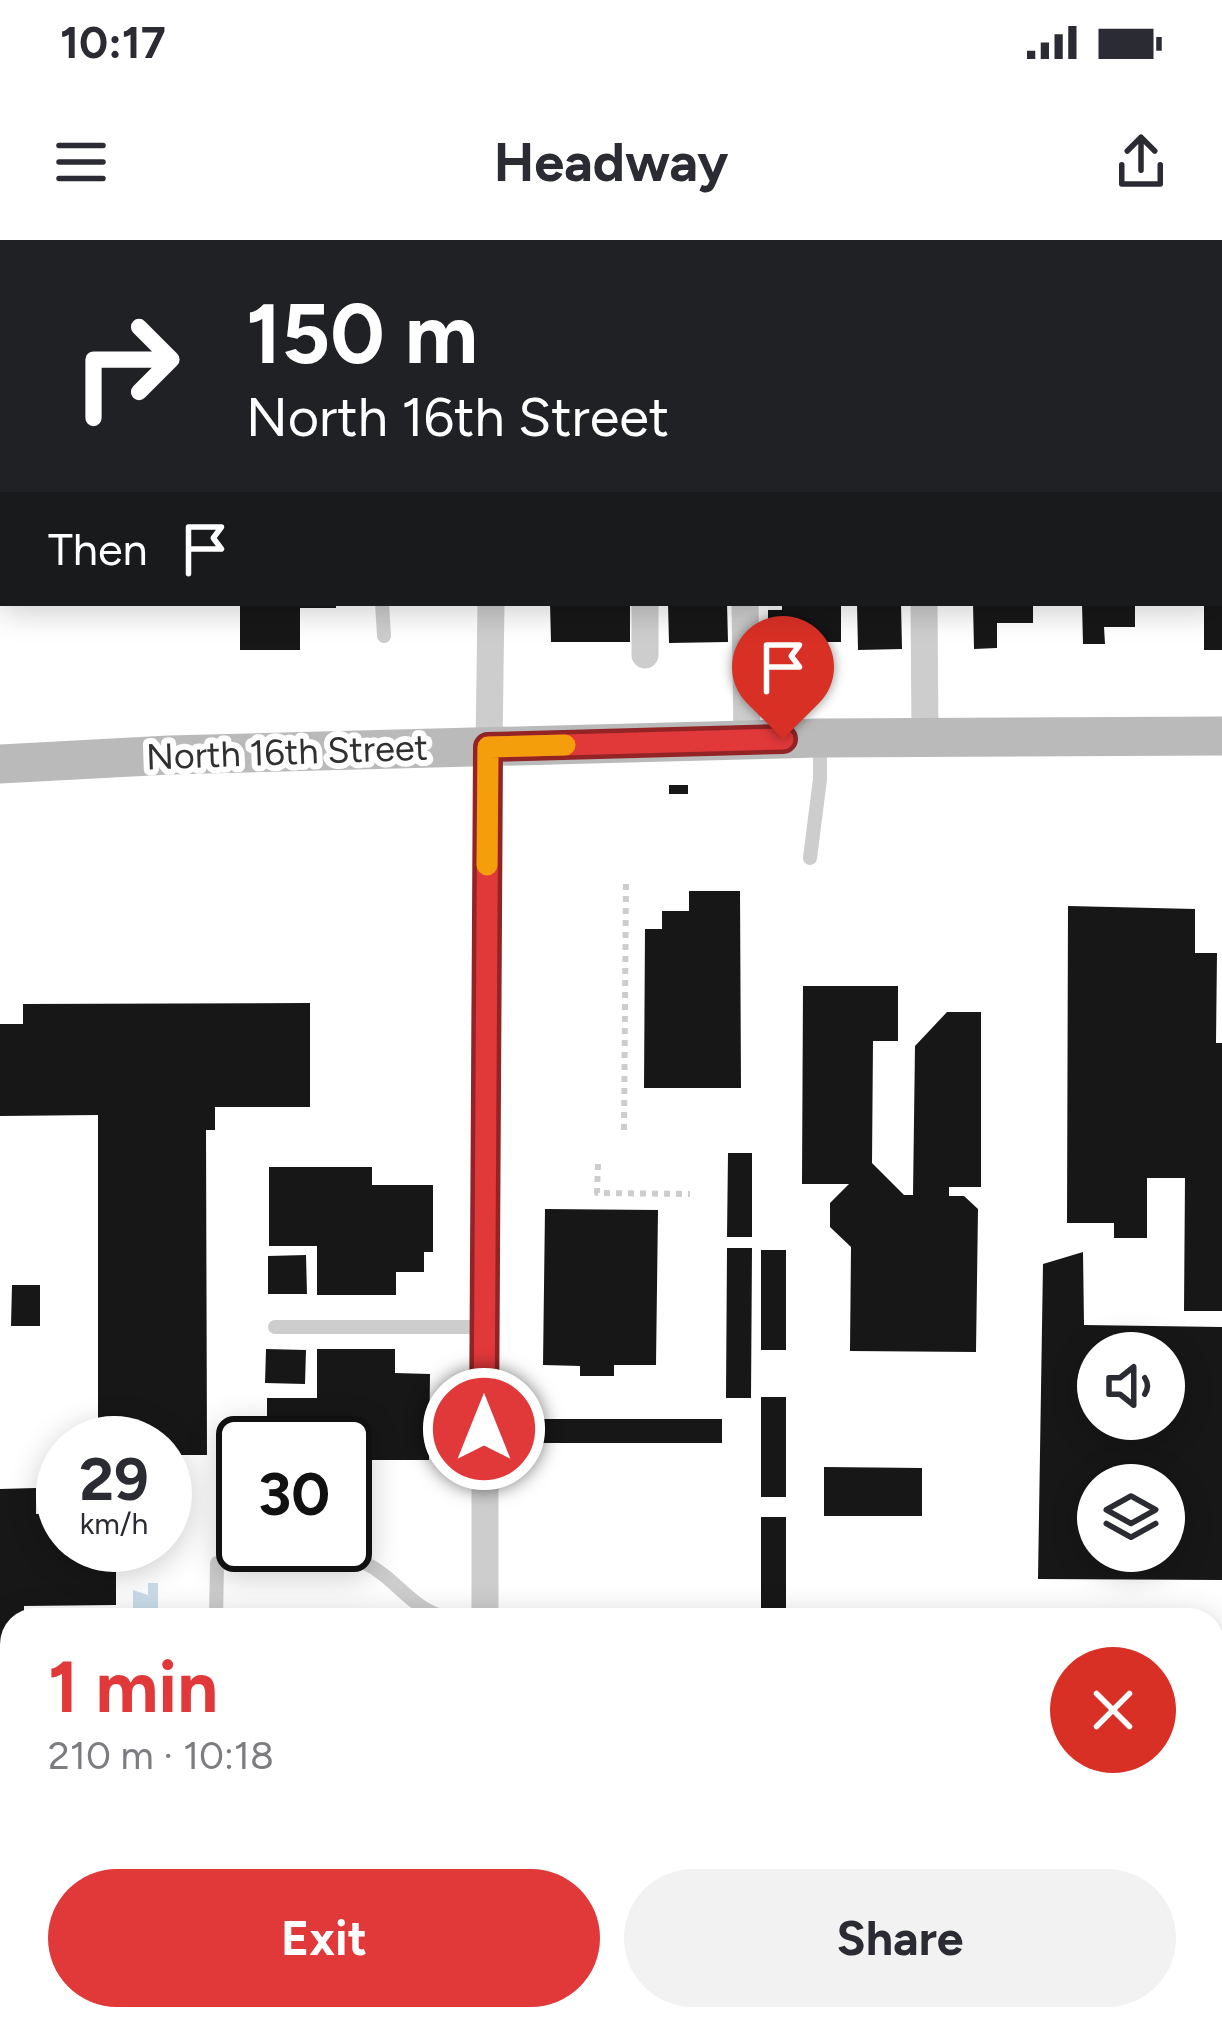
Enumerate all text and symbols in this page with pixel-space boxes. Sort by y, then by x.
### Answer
text: 10:17 [60,15,166,69]
icon: menu [48,129,114,195]
icon: share [1108,129,1174,195]
text: Headway [494,130,728,195]
text: 150 m [246,283,478,384]
icon: right [48,288,204,444]
text: North 16th Street [246,385,669,450]
icon: arrive [172,516,238,582]
text: Then [48,522,148,576]
pin [732,616,834,739]
icon: arrive [750,634,816,700]
street label: North 16th Street [145,726,429,778]
map controls [1077,1332,1185,1572]
button: sound [1077,1332,1185,1440]
position arrow [421,1366,547,1492]
speed limit sign: 30 [216,1416,372,1572]
text: 29 [79,1443,149,1515]
button: layers [1077,1464,1185,1572]
text: km/h [80,1505,148,1542]
text: 1 min [48,1644,218,1730]
button: close [1050,1647,1176,1773]
text: 210 m · 10:18 [48,1732,274,1779]
button: Exit [48,1869,600,2007]
button: Share [624,1869,1176,2007]

